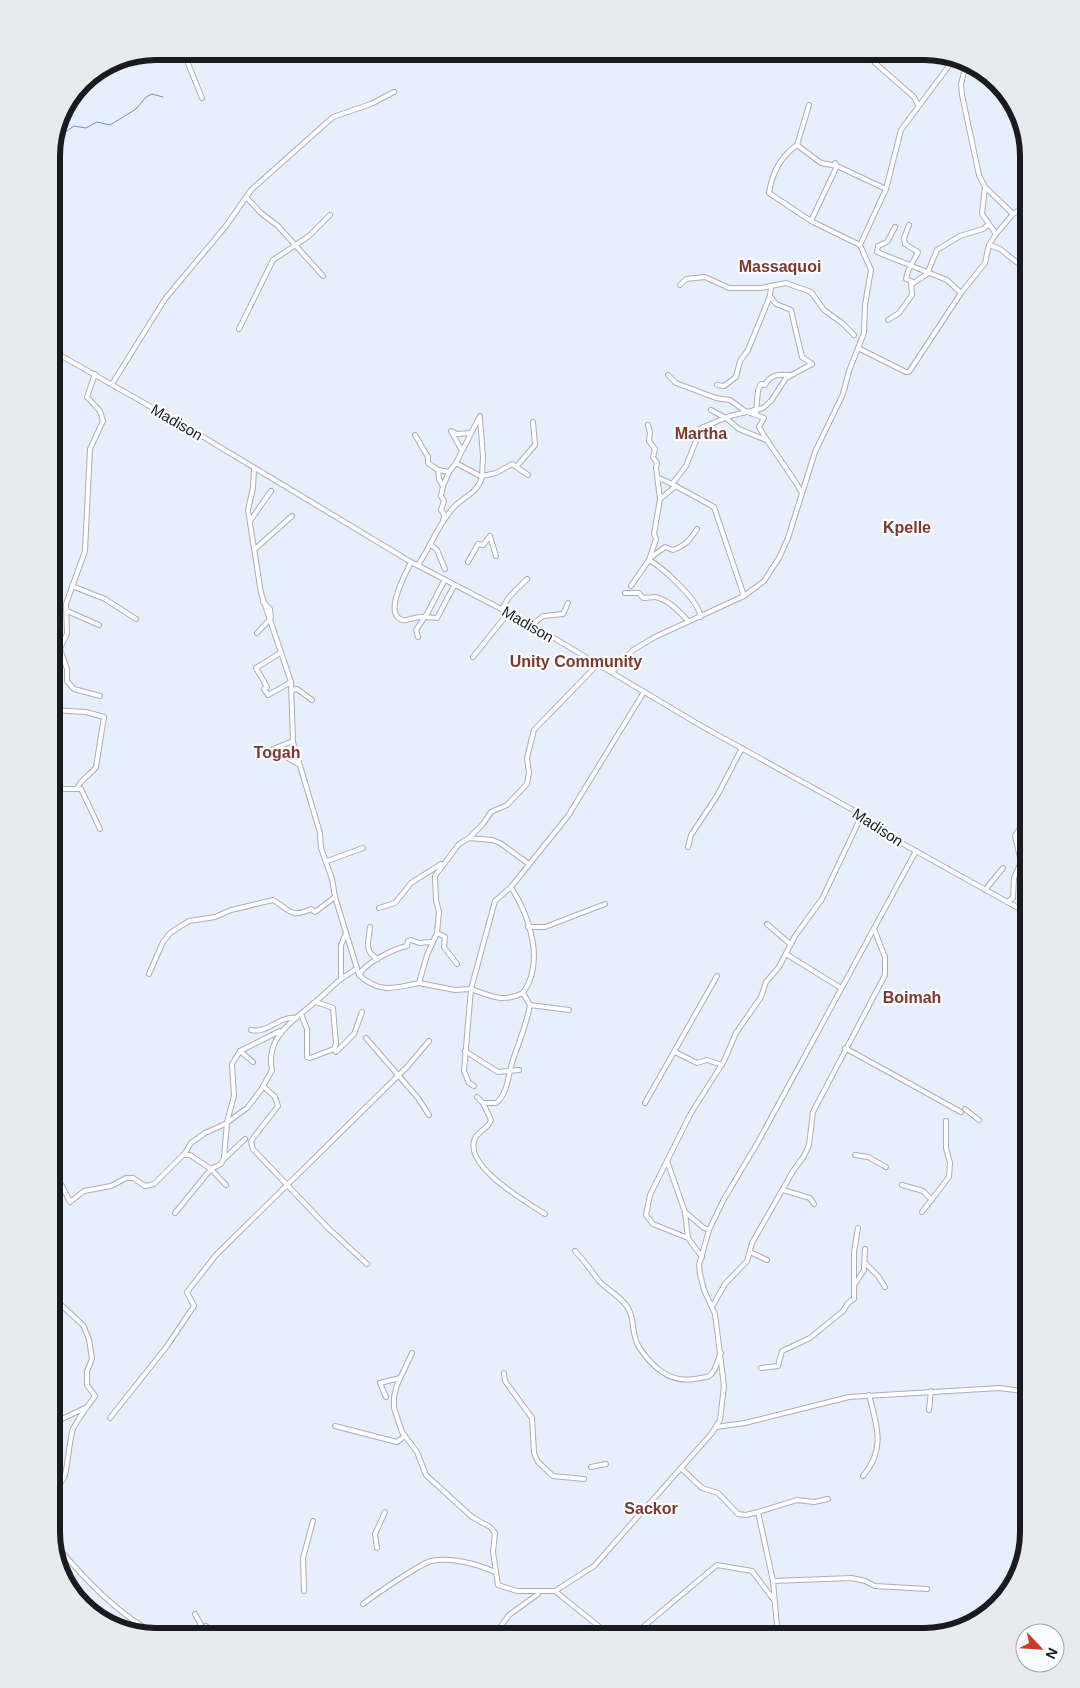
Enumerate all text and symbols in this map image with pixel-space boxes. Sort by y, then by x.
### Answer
district label: Massaquoi [739,258,821,275]
street label: Madison [148,400,206,444]
district label: Martha [675,425,727,442]
district label: Kpelle [883,519,931,536]
street label: Madison [499,602,557,646]
district label: Unity Community [510,653,642,670]
district label: Togah [254,744,300,761]
street label: Madison [850,804,906,850]
district label: Boimah [883,989,941,1006]
district label: Sackor [624,1500,678,1517]
north arrow [1015,1623,1065,1673]
text: N [1042,1646,1061,1661]

